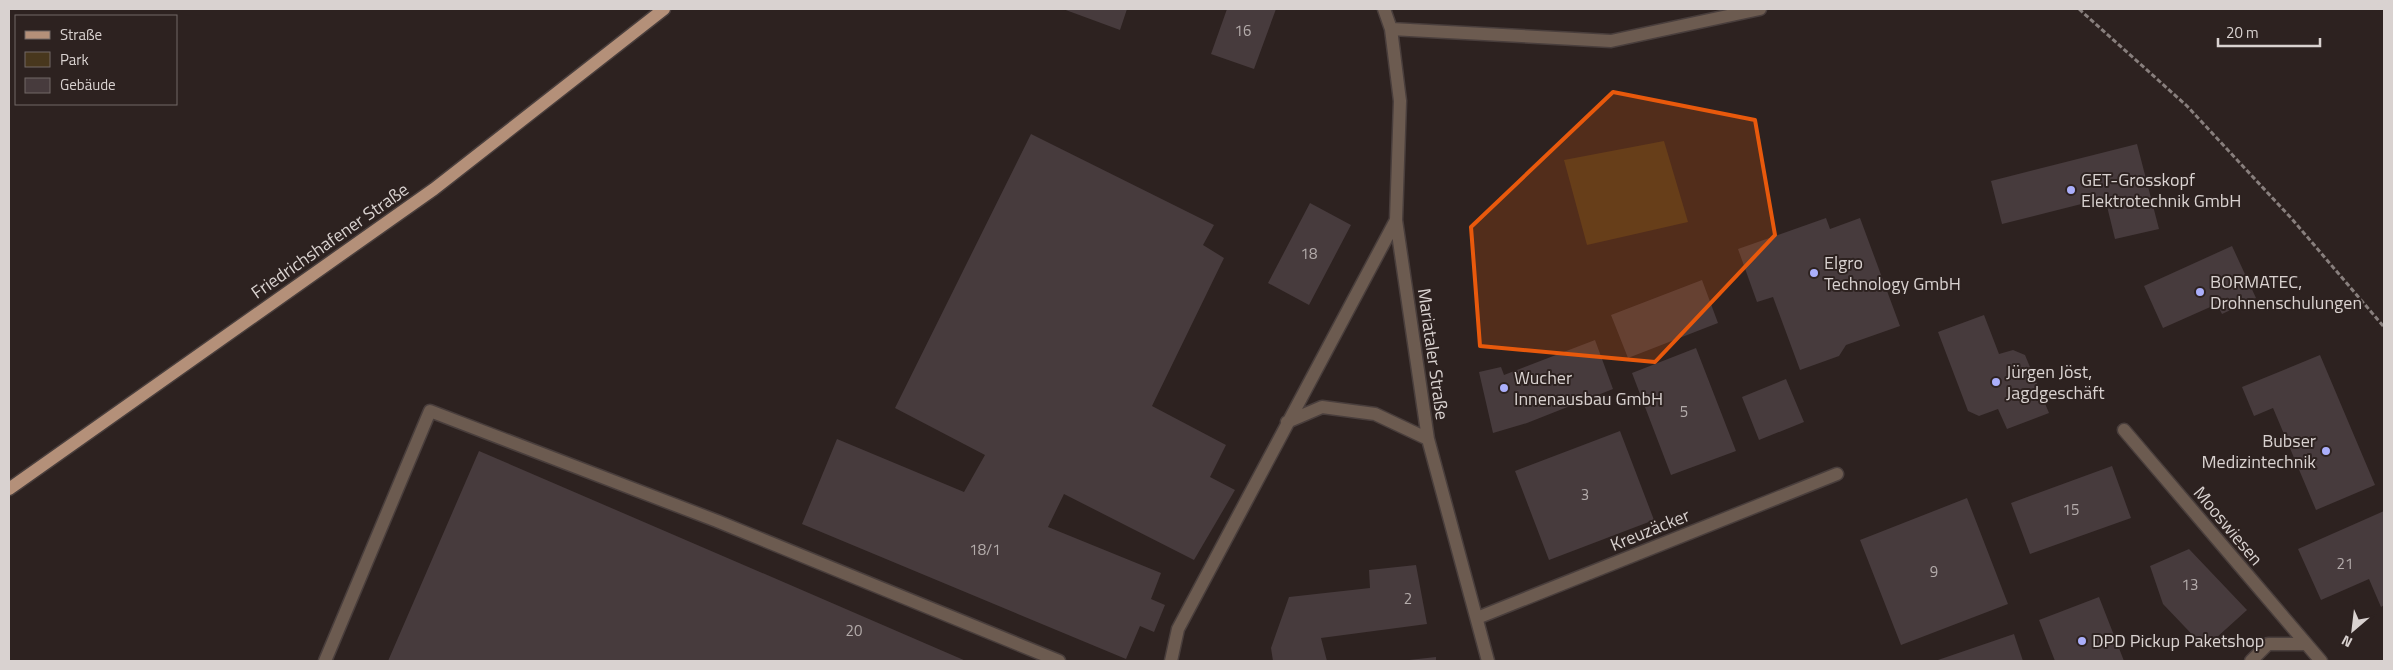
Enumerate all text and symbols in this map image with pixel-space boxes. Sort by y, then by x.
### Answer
legend [15,15,178,105]
scale bar [2218,15,2320,47]
house number: 16 [1235,19,1251,42]
text: 20 m [2226,21,2259,44]
text: Straße [60,23,102,46]
text: Park [60,48,89,71]
text: Gebäude [60,73,116,96]
place label: GET-Grosskopf Elektrotechnik GmbH [2081,166,2241,214]
street label: Friedrichshafener Straße [245,176,414,305]
marker: GET-Grosskopf Elektrotechnik GmbH [2065,184,2077,196]
house number: 18 [1301,242,1317,265]
place label: Elgro Technology GmbH [1824,249,1961,297]
marker: Elgro Technology GmbH [1808,267,1820,279]
place label: BORMATEC, Drohnenschulungen [2210,268,2362,316]
street label: Mariataler Straße [1411,286,1456,422]
marker: BORMATEC, Drohnenschulungen [2194,286,2206,298]
place label: Jürgen Jöst, Jagdgeschäft [2006,358,2105,406]
place label: Wucher Innenausbau GmbH [1514,364,1663,412]
marker: Jürgen Jöst, Jagdgeschäft [1990,376,2002,388]
marker: Wucher Innenausbau GmbH [1498,382,1510,394]
house number: 5 [1680,400,1688,423]
place label: Bubser Medizintechnik [2202,427,2316,475]
marker: Bubser Medizintechnik [2320,445,2332,457]
street label: Mooswiesen [2187,480,2270,571]
house number: 3 [1581,483,1589,506]
house number: 15 [2063,498,2079,521]
street label: Kreuzäcker [1606,501,1694,558]
house number: 18/1 [969,538,1001,561]
house number: 21 [2337,552,2353,575]
house number: 9 [1930,560,1938,583]
house number: 13 [2182,573,2198,596]
house number: 2 [1404,587,1412,610]
north arrow [2328,605,2378,655]
house number: 20 [846,619,862,642]
place label: DPD Pickup Paketshop [2092,627,2264,654]
text: N [2337,630,2356,653]
marker: DPD Pickup Paketshop [2076,635,2088,647]

